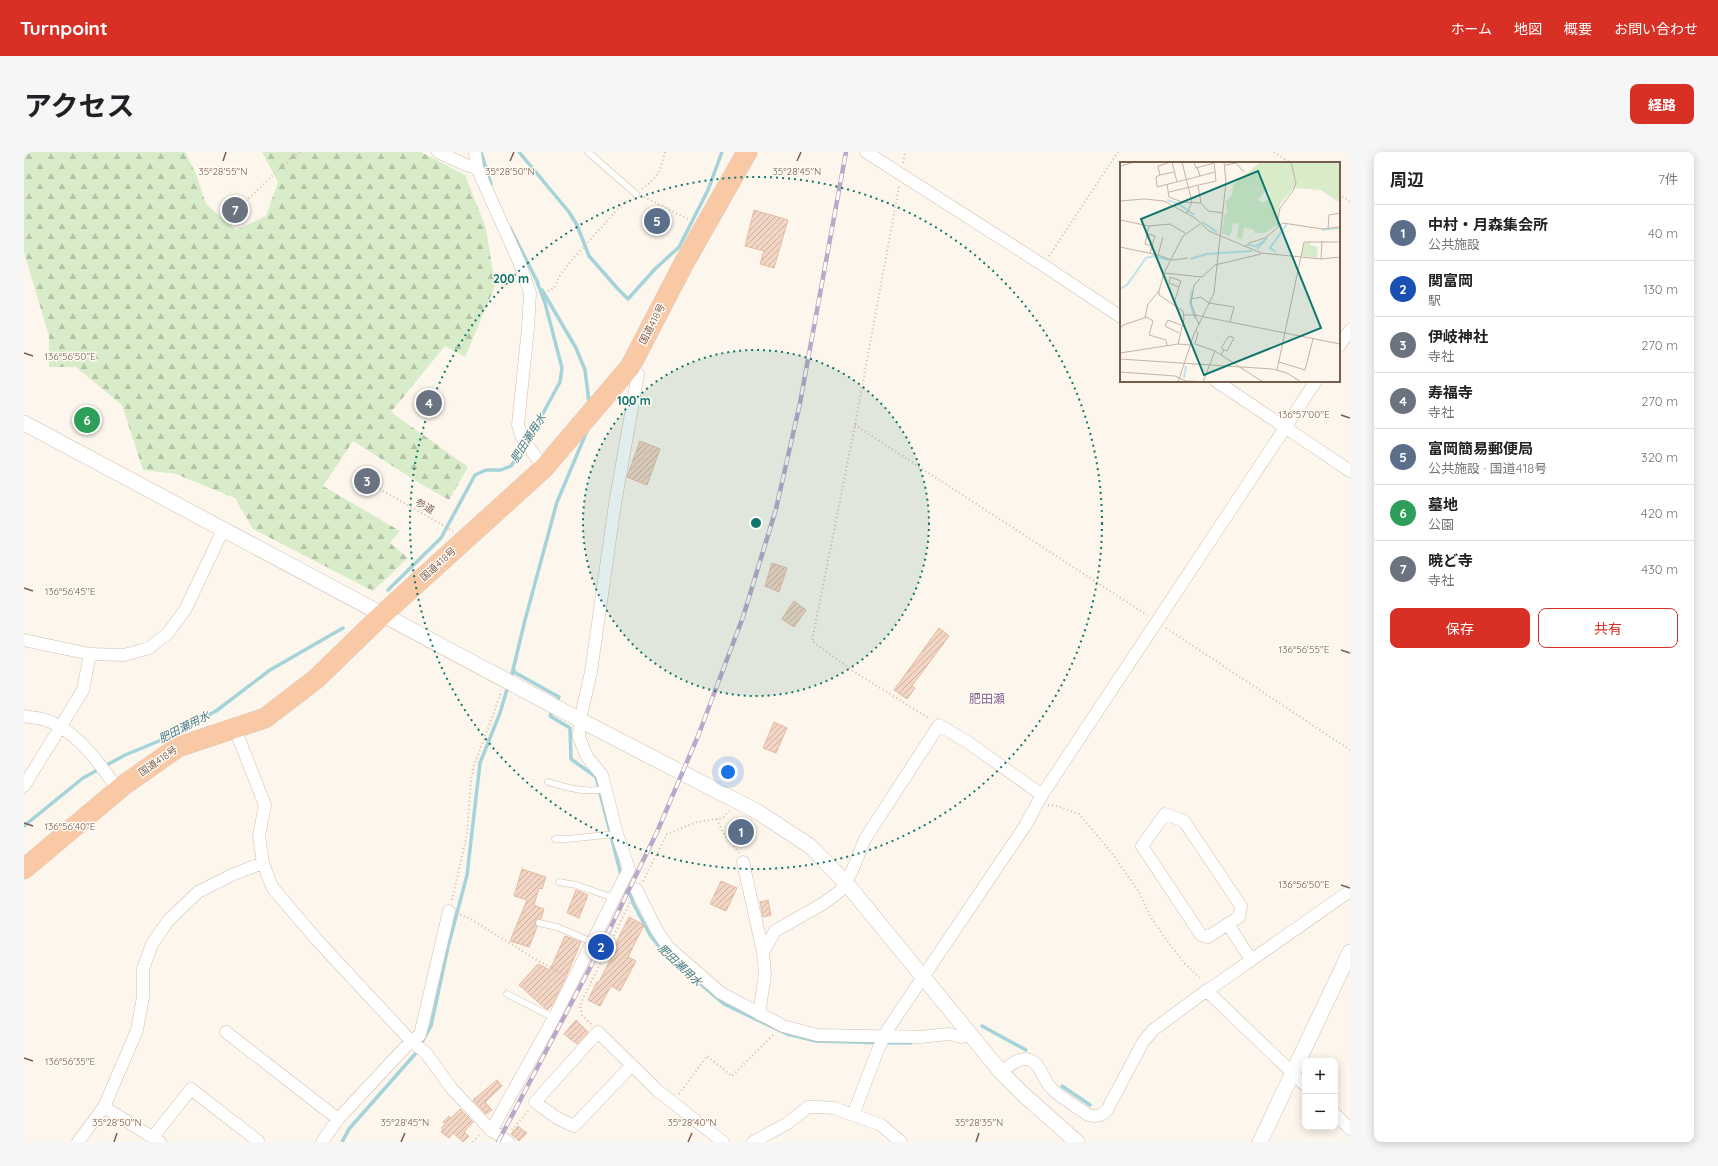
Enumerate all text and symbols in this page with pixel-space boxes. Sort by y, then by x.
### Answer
text: Turnpoint [20,16,108,40]
text: ホーム [1450,20,1492,38]
text: 地図 [1514,20,1542,38]
text: 概要 [1564,20,1592,38]
text: お問い合わせ [1614,20,1698,38]
button: 経路 [1630,84,1694,124]
text: アクセス [24,88,135,123]
inset map [1120,162,1340,382]
text: 35°28'55"N [199,165,247,178]
text: 35°28'50"N [485,165,535,178]
text: 35°28'45"N [773,165,821,178]
text: 周辺 [1390,169,1424,190]
text: 7件 [1658,171,1678,187]
pin: 7 [222,195,248,225]
pin: 5 [644,206,670,236]
text: 中村・月森集会所 [1428,215,1548,234]
text: 1 [1400,225,1406,241]
text: 40 m [1648,225,1678,241]
text: 公共施設 [1428,236,1480,252]
text: 200 m [493,271,529,286]
text: 関富岡 [1428,271,1473,290]
text: 2 [1399,281,1407,297]
text: 130 m [1643,281,1678,297]
text: 駅 [1428,292,1441,308]
street label: 国道418号 [636,301,668,347]
text: 伊岐神社 [1428,327,1488,346]
text: 3 [1400,337,1406,353]
text: 270 m [1641,337,1678,353]
text: 寺社 [1428,348,1454,364]
text: 136°56'50"E [44,350,96,363]
text: 寿福寺 [1428,383,1473,402]
pin: 4 [416,388,442,418]
text: 100 m [617,393,651,408]
text: 4 [1399,393,1407,409]
text: 270 m [1641,393,1678,409]
text: 寺社 [1428,404,1454,420]
pin: 6 [74,405,100,435]
text: 136°57'00"E [1278,408,1330,421]
water label: 肥田瀬用水 [507,410,549,465]
text: 富岡簡易郵便局 [1428,439,1533,458]
text: 5 [1399,449,1407,465]
text: 320 m [1641,449,1678,465]
text: 公共施設 · 国道418号 [1428,460,1547,476]
pin: 3 [354,466,380,496]
street label: 参道 [413,495,437,517]
text: 墓地 [1428,495,1458,514]
text: 6 [1399,505,1407,521]
text: 420 m [1641,505,1678,521]
centre of rings [749,516,763,530]
text: 公園 [1428,516,1454,532]
street label: 国道418号 [417,544,459,584]
text: 暁ど寺 [1428,551,1473,570]
text: 7 [1399,561,1407,577]
text: 430 m [1641,561,1678,577]
text: 寺社 [1428,572,1454,588]
text: 136°56'45"E [45,585,96,598]
button: 保存 [1390,608,1530,648]
button: 共有 [1538,608,1678,648]
text: 136°56'55"E [1279,643,1330,656]
district label: 肥田瀬 [969,691,1005,706]
water label: 肥田瀬用水 [156,708,213,746]
street label: 国道418号 [136,743,180,779]
your location [718,762,738,782]
pin: 1 [728,817,754,847]
text: 136°56'40"E [44,820,96,833]
text: 136°56'50"E [1278,878,1330,891]
pin: 2 [588,932,614,962]
water label: 肥田瀬用水 [655,941,706,990]
text: 136°56'35"E [45,1055,96,1068]
map controls [1302,1058,1338,1130]
button: + [1302,1058,1338,1094]
button: − [1302,1094,1338,1130]
text: 35°28'50"N [92,1116,142,1129]
text: 35°28'45"N [381,1116,429,1129]
text: 35°28'40"N [667,1116,717,1129]
text: 35°28'35"N [955,1116,1003,1129]

